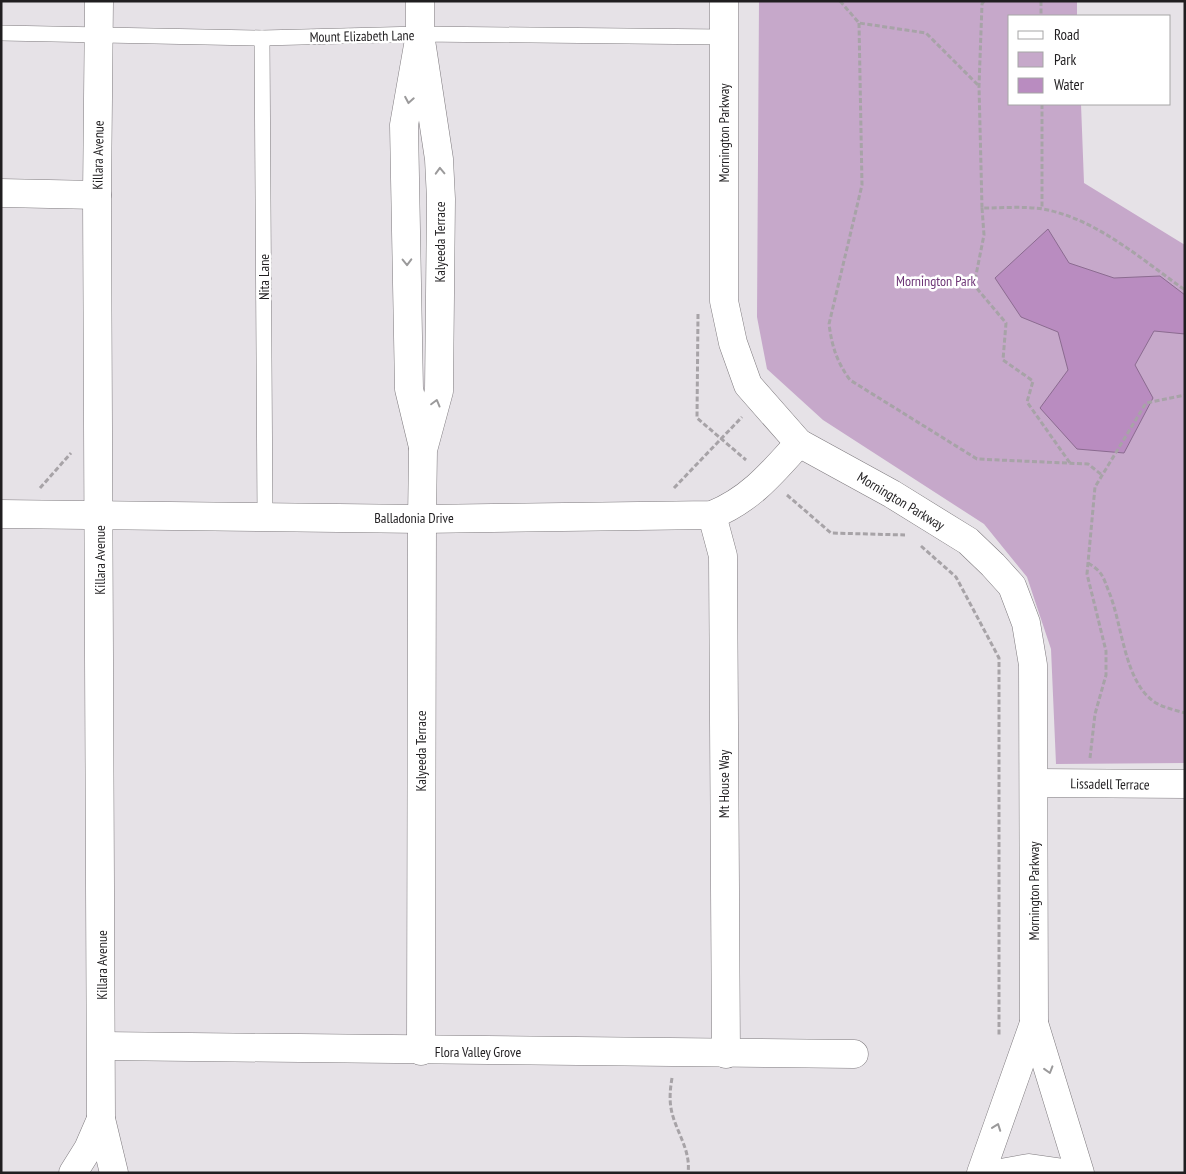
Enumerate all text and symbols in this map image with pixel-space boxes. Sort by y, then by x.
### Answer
legend [1008,15,1171,105]
text: Road [1054,25,1080,44]
street label: Mount Elizabeth Lane [309,26,415,46]
text: Park [1054,50,1076,69]
text: Water [1054,75,1085,94]
street label: Mornington Parkway [715,83,733,183]
one-way arrow [404,95,414,104]
street label: Killara Avenue [88,120,108,190]
one-way arrow [434,166,445,174]
street label: Kalyeeda Terrace [431,201,449,282]
street label: Nita Lane [255,254,273,300]
one-way arrow [401,258,412,266]
park label: Mornington Park [896,272,977,290]
one-way arrow [430,398,441,407]
street label: Mornington Parkway [854,468,949,535]
street label: Balladonia Drive [374,509,454,527]
street label: Killara Avenue [91,525,109,595]
street label: Kalyeeda Terrace [412,710,430,791]
street label: Mt House Way [715,749,733,818]
street label: Lissadell Terrace [1070,774,1150,794]
street label: Mornington Parkway [1025,841,1043,941]
street label: Killara Avenue [93,930,111,1000]
street label: Flora Valley Grove [435,1043,521,1061]
one-way arrow [1043,1065,1053,1073]
one-way arrow [991,1123,1001,1132]

